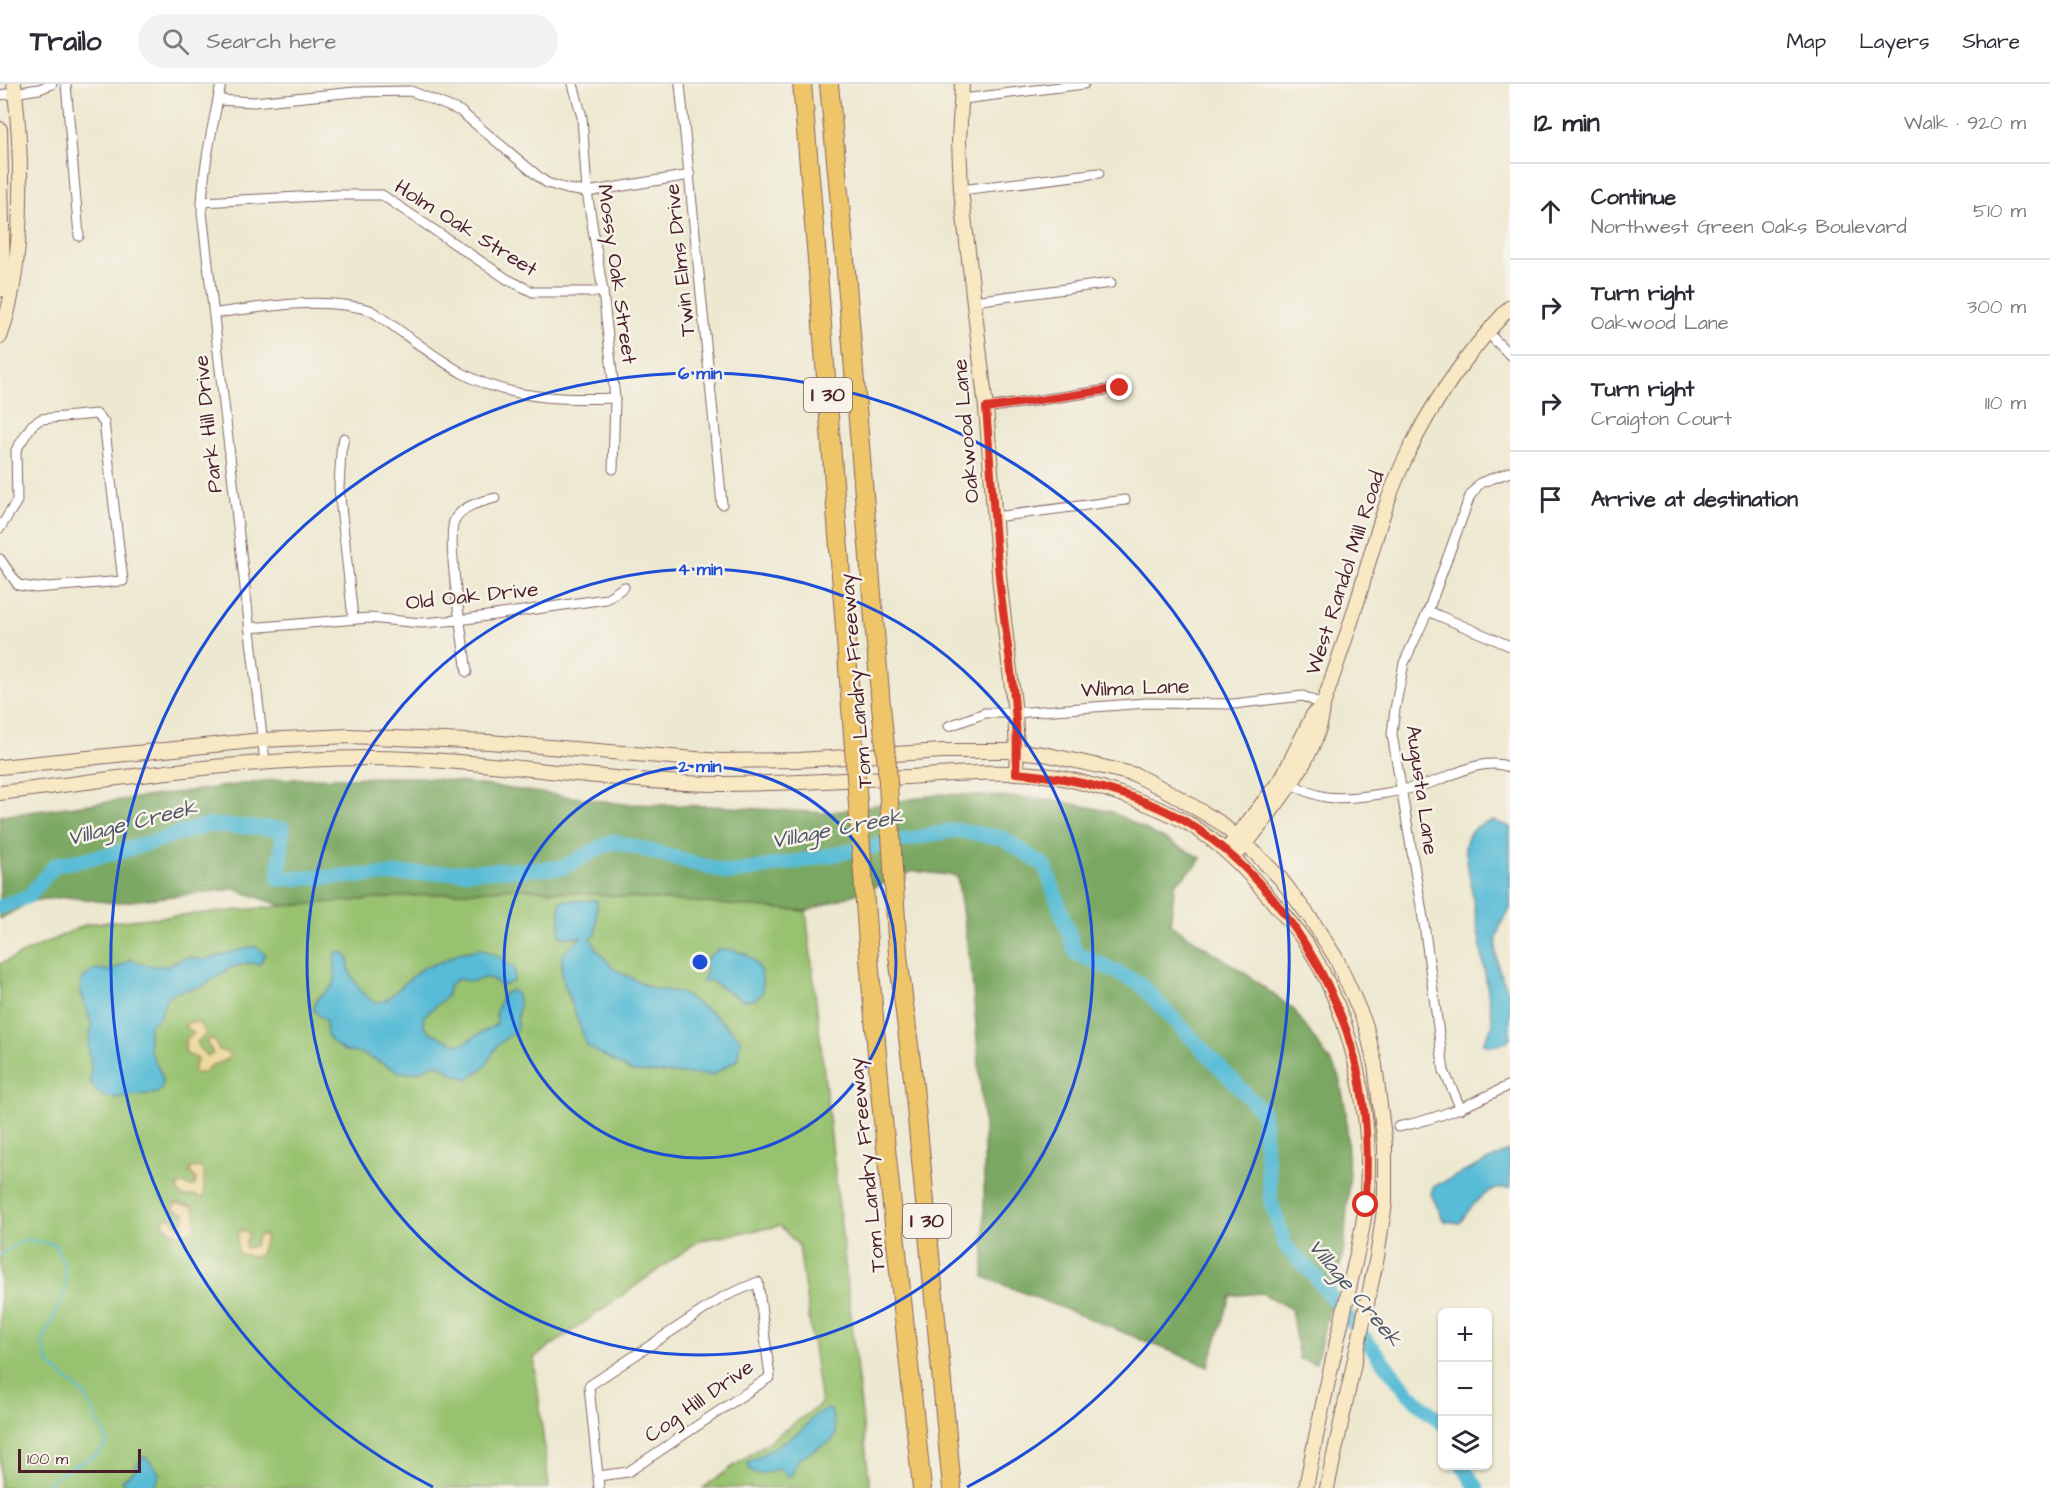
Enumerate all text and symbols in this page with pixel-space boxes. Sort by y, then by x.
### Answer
search box [138,14,558,68]
text: Trailo [30,22,102,61]
icon: search [159,25,192,58]
text: Search here [207,26,336,57]
text: Map [1786,27,1826,56]
text: Layers [1859,27,1929,56]
text: Share [1962,27,2020,56]
text: 12 min [1534,105,1600,141]
text: Walk · 920 m [1904,109,2026,137]
street label: Holm Oak Street [389,172,543,284]
street label: Mossy Oak Street [588,182,644,366]
street label: Twin Elms Drive [658,182,702,338]
text: Continue [1591,182,1676,213]
icon: ahead [1534,195,1567,228]
text: 510 m [1973,197,2026,225]
text: Northwest Green Oaks Boulevard [1591,213,1907,241]
text: Turn right [1591,278,1694,309]
icon: right [1534,291,1567,324]
text: 300 m [1967,293,2026,321]
text: Oakwood Lane [1591,309,1729,337]
street label: Park Hill Drive [186,354,230,494]
street label: Oakwood Lane [945,358,987,504]
text: 6 min [678,361,722,386]
route end [1106,374,1132,400]
text: Turn right [1591,374,1694,405]
road number: I 30 [804,378,852,412]
icon: right [1534,387,1567,420]
text: 110 m [1985,389,2026,417]
text: Craigton Court [1591,405,1732,433]
street label: West Randol Mill Road [1298,467,1392,679]
icon: arrive [1534,483,1567,516]
text: Arrive at destination [1591,484,1798,515]
text: 4 min [677,557,723,582]
street label: Tom Landry Freeway [832,572,882,790]
street label: Old Oak Drive [404,575,540,617]
street label: Wilma Lane [1080,672,1190,704]
street label: Augusta Lane [1397,723,1445,857]
text: 2 min [677,754,722,779]
water label: Village Creek [64,792,201,855]
water label: Village Creek [769,801,906,858]
centre of rings [690,952,710,972]
street label: Tom Landry Freeway [841,1056,895,1274]
route start [1352,1191,1378,1217]
road number: I 30 [903,1204,951,1238]
water label: Village Creek [1300,1232,1410,1355]
map controls [1438,1308,1492,1470]
button: + [1438,1308,1492,1362]
street label: Cog Hill Drive [638,1353,761,1451]
button: − [1438,1362,1492,1416]
button: layers [1438,1416,1492,1470]
scale bar [18,1446,141,1474]
text: 100 m [27,1448,68,1470]

